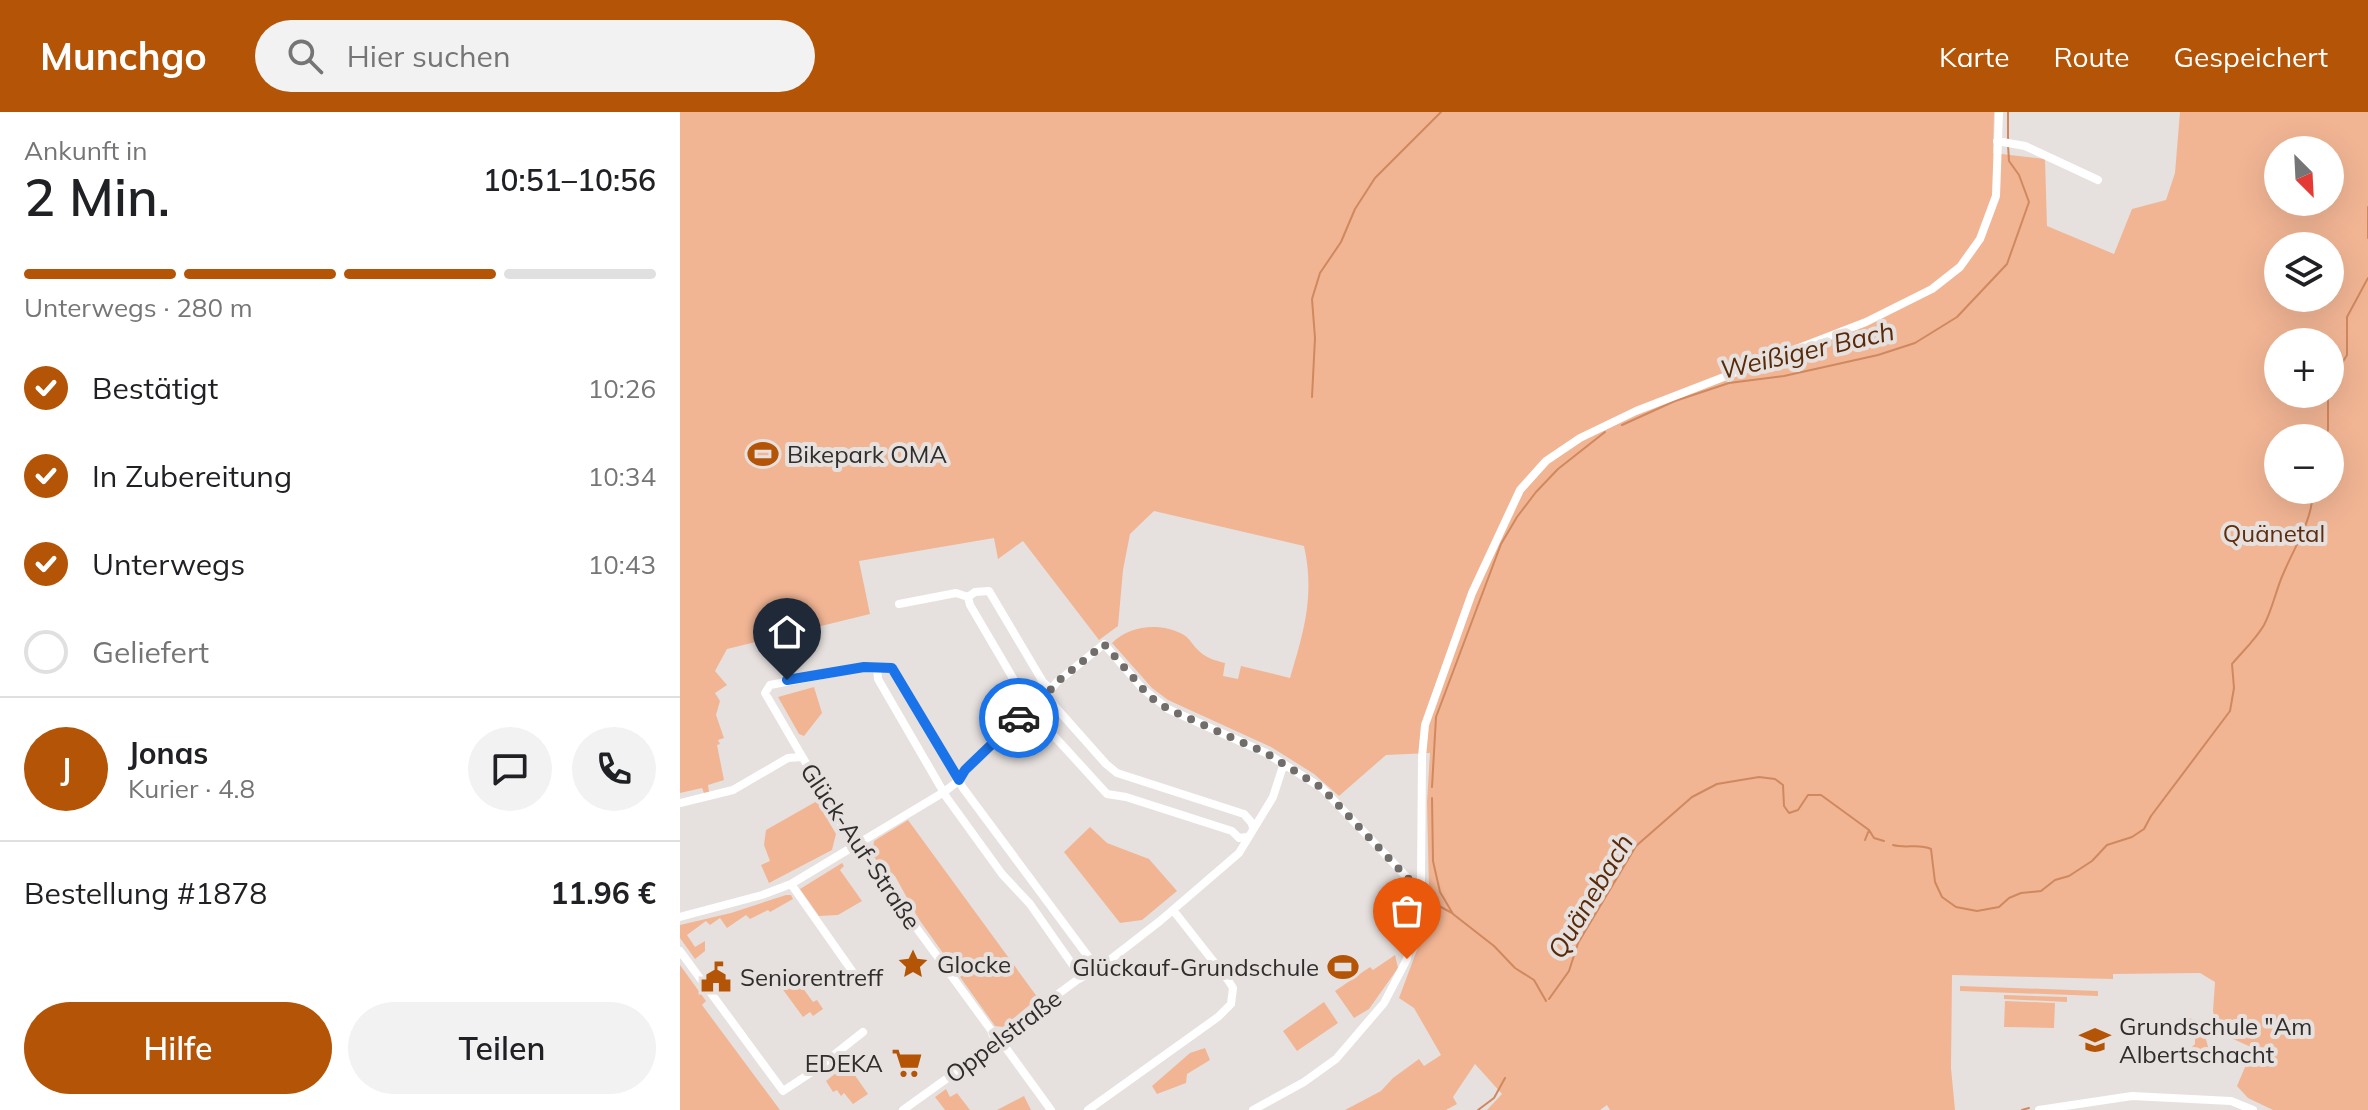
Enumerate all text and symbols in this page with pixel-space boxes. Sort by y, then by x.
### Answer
search box [255,20,815,92]
text: Munchgo [40,32,207,80]
icon: search [283,34,327,78]
text: Hier suchen [347,37,511,75]
text: Karte [1939,39,2009,74]
text: Route [2053,39,2130,74]
text: Gespeichert [2174,39,2328,74]
text: Ankunft in [24,134,147,167]
north arrow [2264,136,2344,216]
map controls [2264,136,2344,504]
text: 10:51–10:56 [483,161,656,199]
text: 2 Min. [24,164,170,229]
button: layers [2264,232,2344,312]
text: Unterwegs · 280 m [24,291,253,324]
water label: Weißiger Bach [1717,314,1897,386]
button: + [2264,328,2344,408]
icon: check [24,366,68,410]
text: Bestätigt [92,369,218,407]
text: 10:26 [588,372,656,405]
button: − [2264,424,2344,504]
sports icon: Bikepark OMA [746,437,780,471]
place label: Bikepark OMA [787,439,947,469]
icon: check [24,454,68,498]
text: In Zubereitung [92,457,292,495]
text: 10:34 [588,460,656,493]
park label: Quänetal [2223,518,2325,548]
icon: check [24,542,68,586]
text: Unterwegs [92,545,245,583]
text: 10:43 [588,548,656,581]
pin [753,598,821,680]
icon: home [765,610,809,654]
text: Geliefert [92,633,209,671]
courier [979,678,1059,758]
icon: car [997,696,1041,740]
button: chat [468,727,552,811]
button: phone [572,727,656,811]
text: Jonas [128,734,208,772]
text: J [61,750,71,788]
street label: Glück-Auf-Straße [794,757,928,935]
text: Kurier · 4.8 [128,772,255,805]
water label: Quänebach [1540,828,1640,964]
text: Bestellung #1878 [24,874,267,912]
text: 11.96 € [550,874,656,912]
pin [1373,877,1441,959]
icon: bag [1385,889,1429,933]
place icon: Glocke [896,947,930,981]
place label: Glocke [937,949,1011,979]
sports icon: Glückauf-Grundschule [1326,950,1360,984]
place label: Glückauf-Grundschule [1072,952,1319,982]
public building icon: Seniorentreff [699,960,733,994]
place label: Seniorentreff [740,962,884,992]
street label: Oppelstraße [939,983,1067,1089]
button: Hilfe [24,1002,332,1094]
button: Teilen [348,1002,656,1094]
place label: Grundschule "Am Albertschacht [2119,1011,2312,1069]
school or university icon: Grundschule "Am Albertschacht [2078,1023,2112,1057]
supermarket icon: EDEKA [890,1046,924,1080]
place label: EDEKA [805,1048,883,1078]

